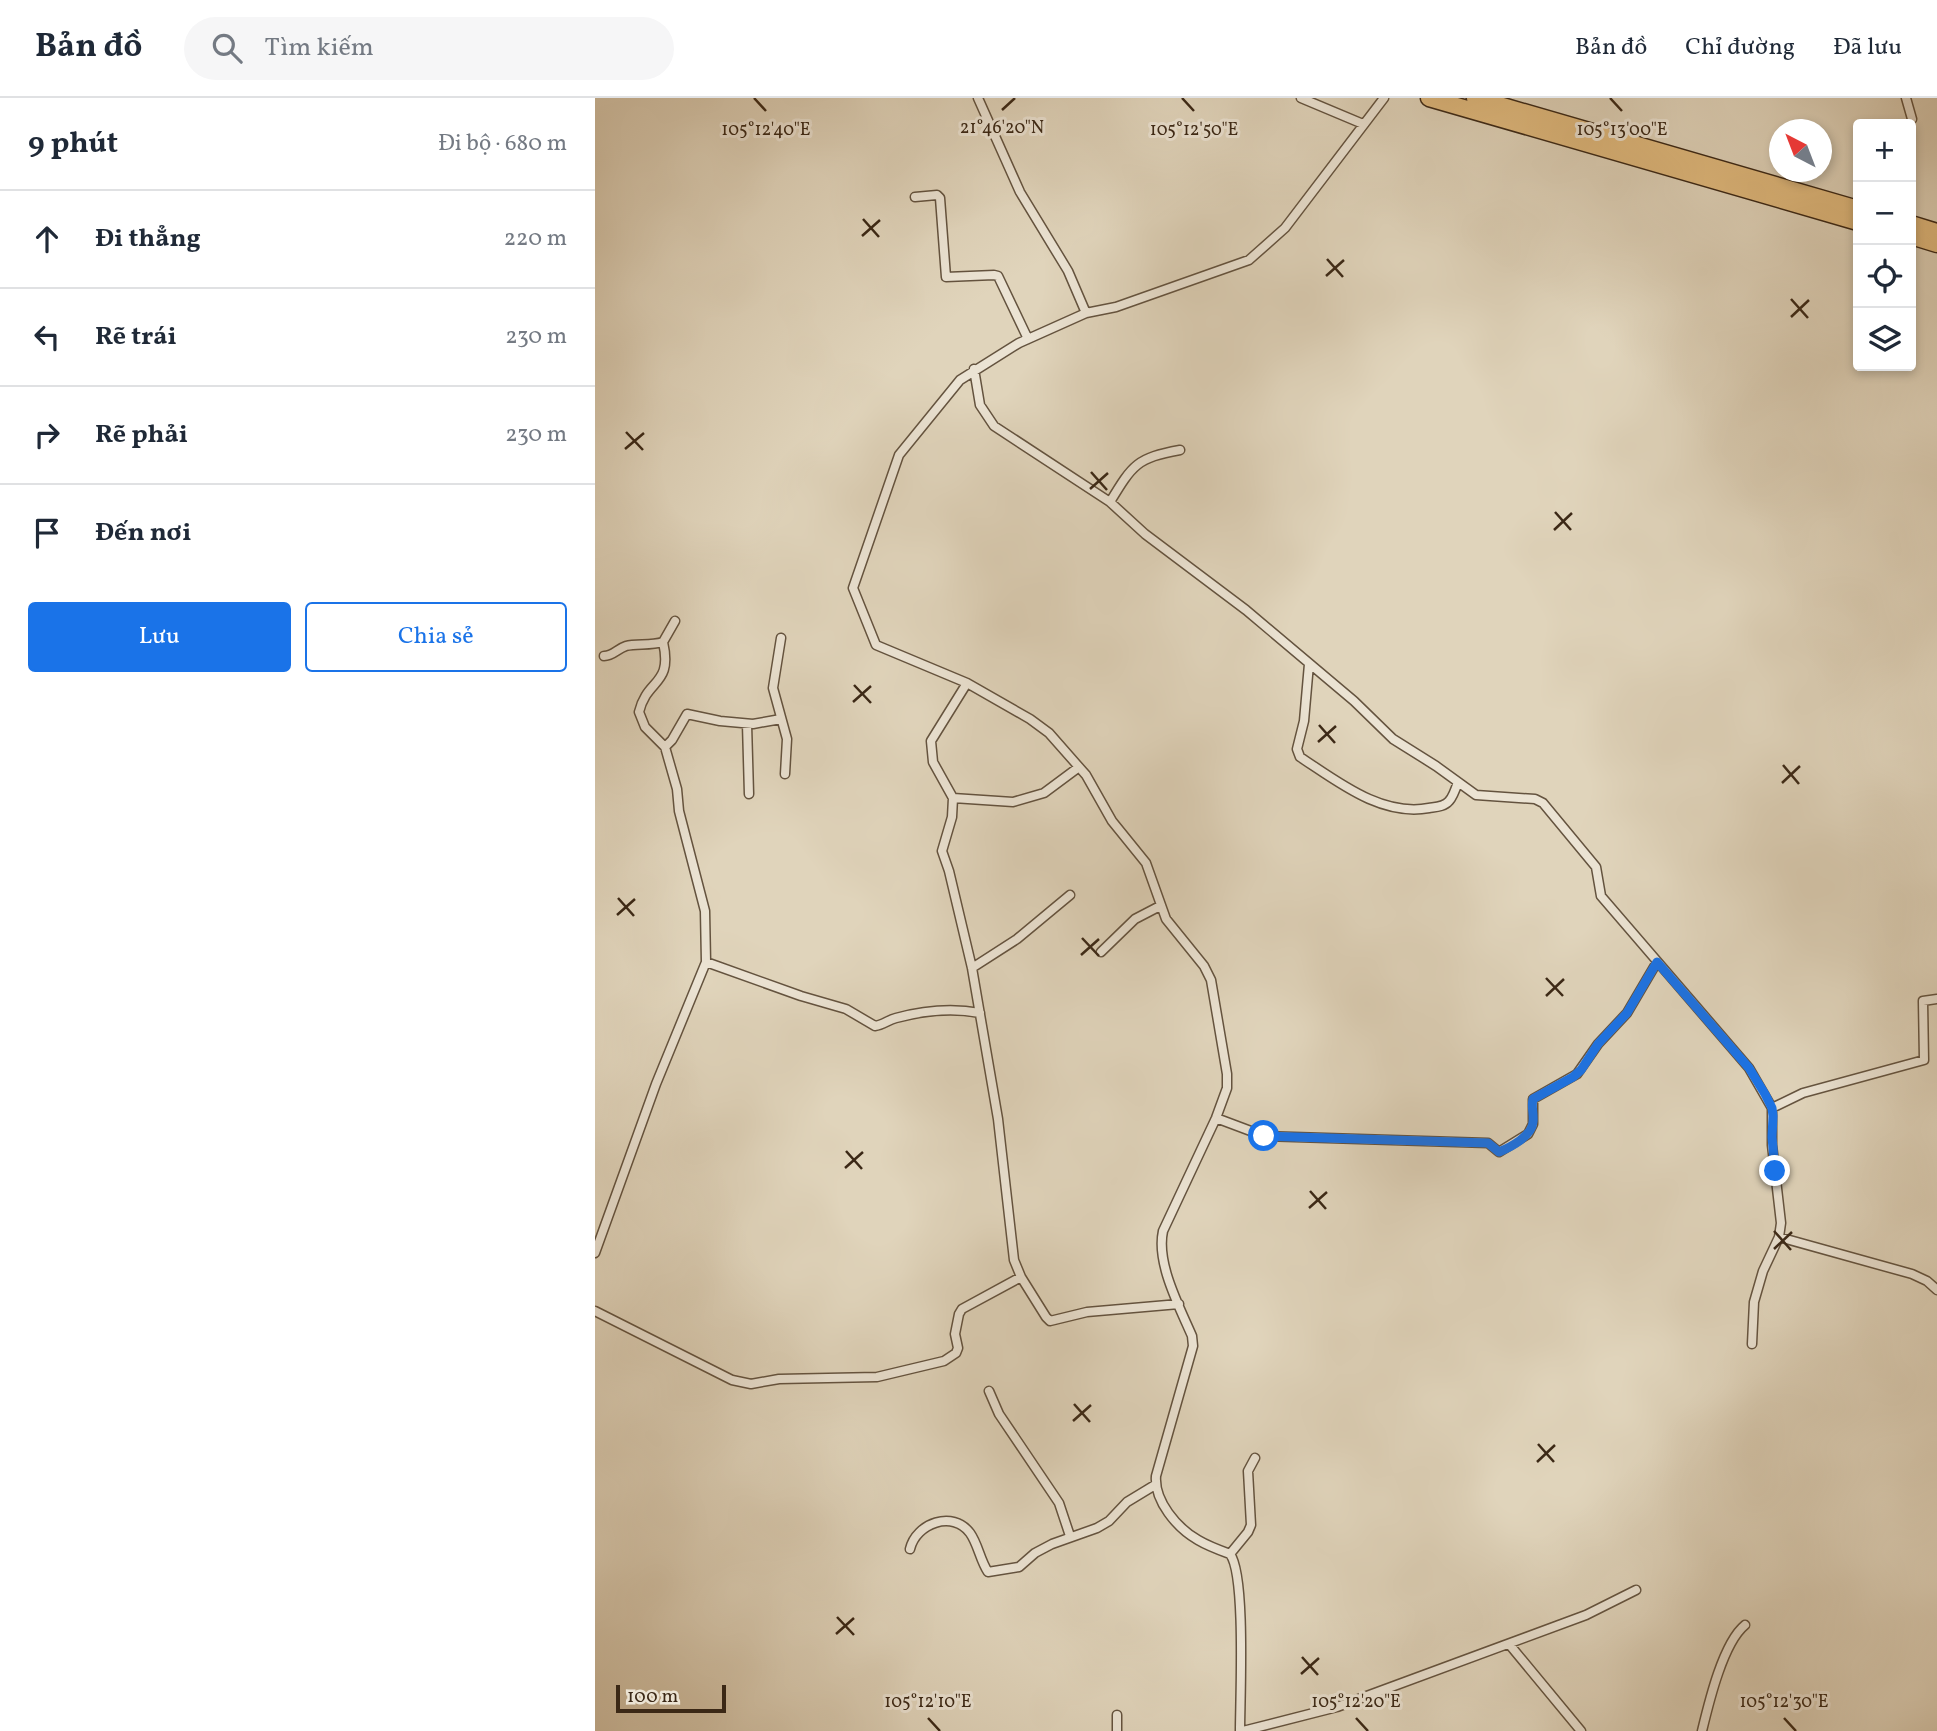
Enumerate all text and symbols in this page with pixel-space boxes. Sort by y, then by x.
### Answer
search box [184,17,674,80]
text: Bản đồ [35,25,142,71]
icon: search [208,29,246,67]
text: Tìm kiếm [264,30,374,66]
text: Bản đồ [1575,31,1647,65]
text: Chỉ đường [1685,31,1795,65]
text: Đã lưu [1833,31,1902,65]
text: 21°46'20"N [960,116,1044,141]
text: 105°12'40"E [721,118,811,143]
text: 105°12'50"E [1150,118,1238,143]
text: 105°13'00"E [1576,118,1668,143]
north arrow [1769,119,1832,182]
map controls [1853,119,1916,371]
button: + [1853,119,1916,182]
text: 9 phút [28,123,118,165]
text: Đi bộ · 680 m [438,128,567,160]
button: − [1853,182,1916,245]
icon: ahead [28,220,66,258]
text: Đi thẳng [95,221,201,257]
text: 220 m [504,223,567,255]
button: locate [1853,245,1916,308]
button: layers [1853,308,1916,371]
icon: left [28,318,66,356]
text: Rẽ trái [95,319,177,355]
text: 230 m [505,321,567,353]
icon: right [28,416,66,454]
text: Rẽ phải [95,417,188,453]
text: 230 m [505,419,567,451]
icon: arrive [28,514,66,552]
text: Đến nơi [95,515,191,551]
button: Lưu [28,602,291,672]
button: Chia sẻ [305,602,567,672]
route start [1248,1120,1279,1151]
route end [1759,1155,1790,1186]
scale bar [616,1682,726,1714]
text: 100 m [627,1684,678,1710]
text: 105°12'10"E [884,1690,972,1715]
text: 105°12'20"E [1311,1690,1401,1715]
text: 105°12'30"E [1739,1690,1829,1715]

